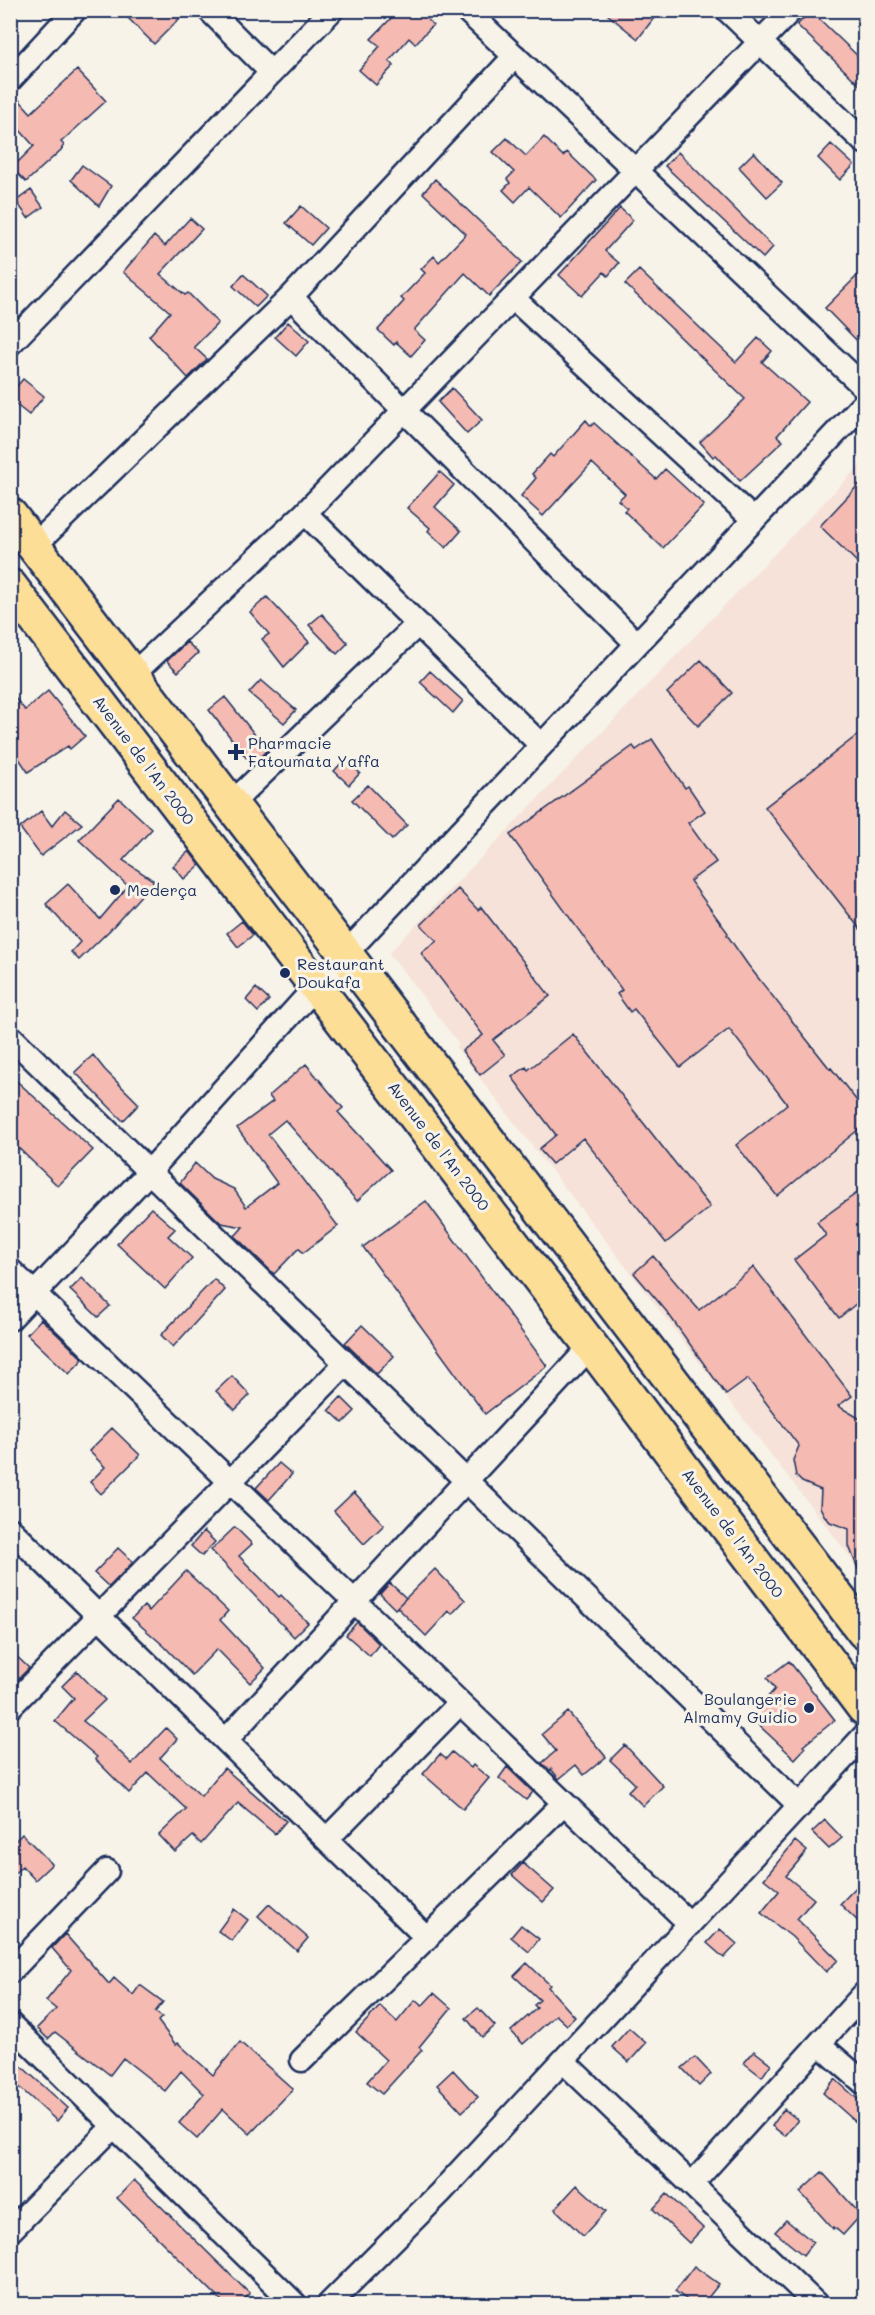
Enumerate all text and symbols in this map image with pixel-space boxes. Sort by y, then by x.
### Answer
street label: Avenue de l'An 2000 [89,691,200,829]
place label: Pharmacie Fatoumata Yaffa [248,732,380,771]
marker: Pharmacie Fatoumata Yaffa [229,745,243,759]
place label: Mederça [127,879,197,900]
marker: Mederça [108,883,122,897]
place label: Restaurant Doukafa [297,953,385,992]
marker: Restaurant Doukafa [278,966,292,980]
street label: Avenue de l'An 2000 [384,1077,495,1215]
street label: Avenue de l'An 2000 [678,1464,789,1602]
place label: Boulangerie Almamy Guidio [683,1688,797,1727]
marker: Boulangerie Almamy Guidio [802,1701,816,1715]

